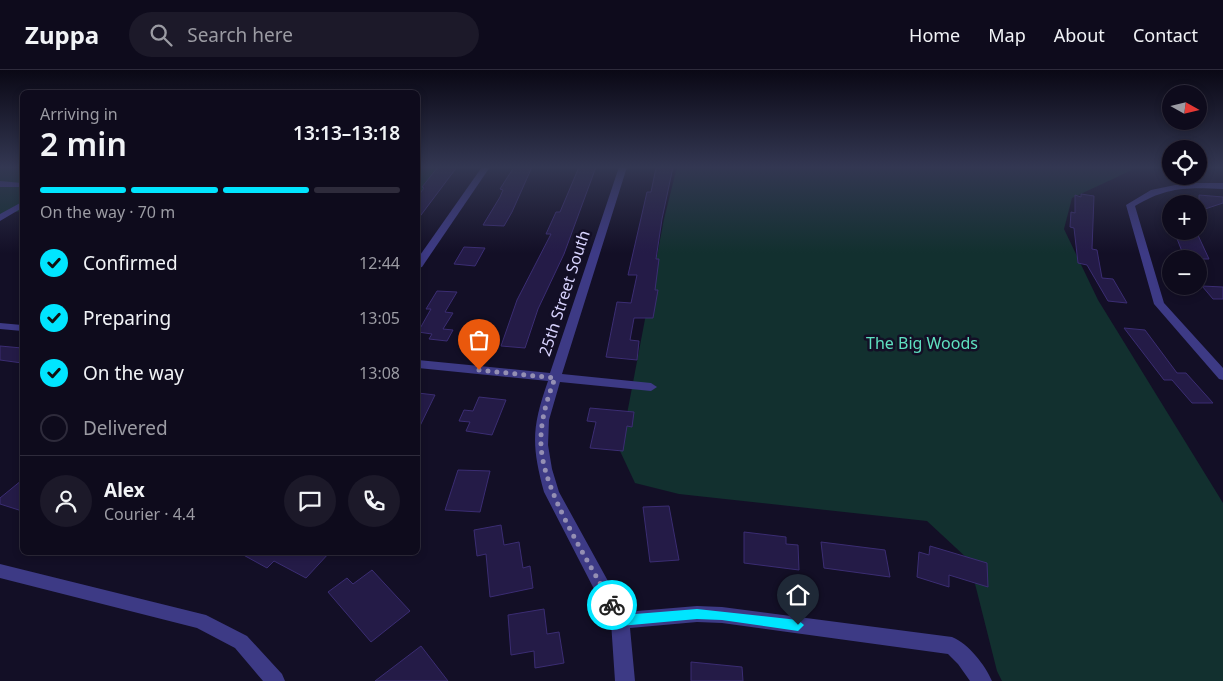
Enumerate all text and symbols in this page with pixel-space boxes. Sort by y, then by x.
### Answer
search box [129,12,479,57]
text: Zuppa [25,18,99,51]
icon: search [147,21,175,49]
text: Search here [187,22,293,48]
text: Home [909,23,960,47]
text: Map [988,23,1026,47]
text: About [1054,23,1105,47]
text: Contact [1133,23,1198,47]
north arrow [1162,85,1208,130]
map controls [1162,85,1207,295]
text: Arriving in [40,103,118,125]
text: 13:13–13:18 [293,120,400,146]
text: 2 min [40,122,127,165]
button: locate [1162,140,1207,185]
button: + [1162,195,1207,240]
text: On the way · 70 m [40,201,175,223]
street label: 25th Street South [533,227,595,359]
icon: check [40,249,68,277]
text: Confirmed [83,250,178,276]
button: − [1162,250,1207,295]
text: 12:44 [359,252,400,274]
icon: check [40,304,68,332]
text: Preparing [83,305,171,331]
text: 13:05 [359,307,400,329]
pin [458,319,500,370]
icon: bag [465,326,493,354]
park label: The Big Woods [866,332,978,354]
icon: check [40,359,68,387]
text: On the way [83,360,184,386]
text: 13:08 [359,362,400,384]
text: Delivered [83,415,168,441]
button: person [40,475,92,527]
button: chat [284,475,336,527]
button: phone [348,475,400,527]
text: Alex [104,477,145,503]
text: Courier · 4.4 [104,503,195,525]
pin [777,574,819,625]
courier [587,580,637,630]
icon: home [784,581,812,609]
icon: bike [598,591,626,619]

